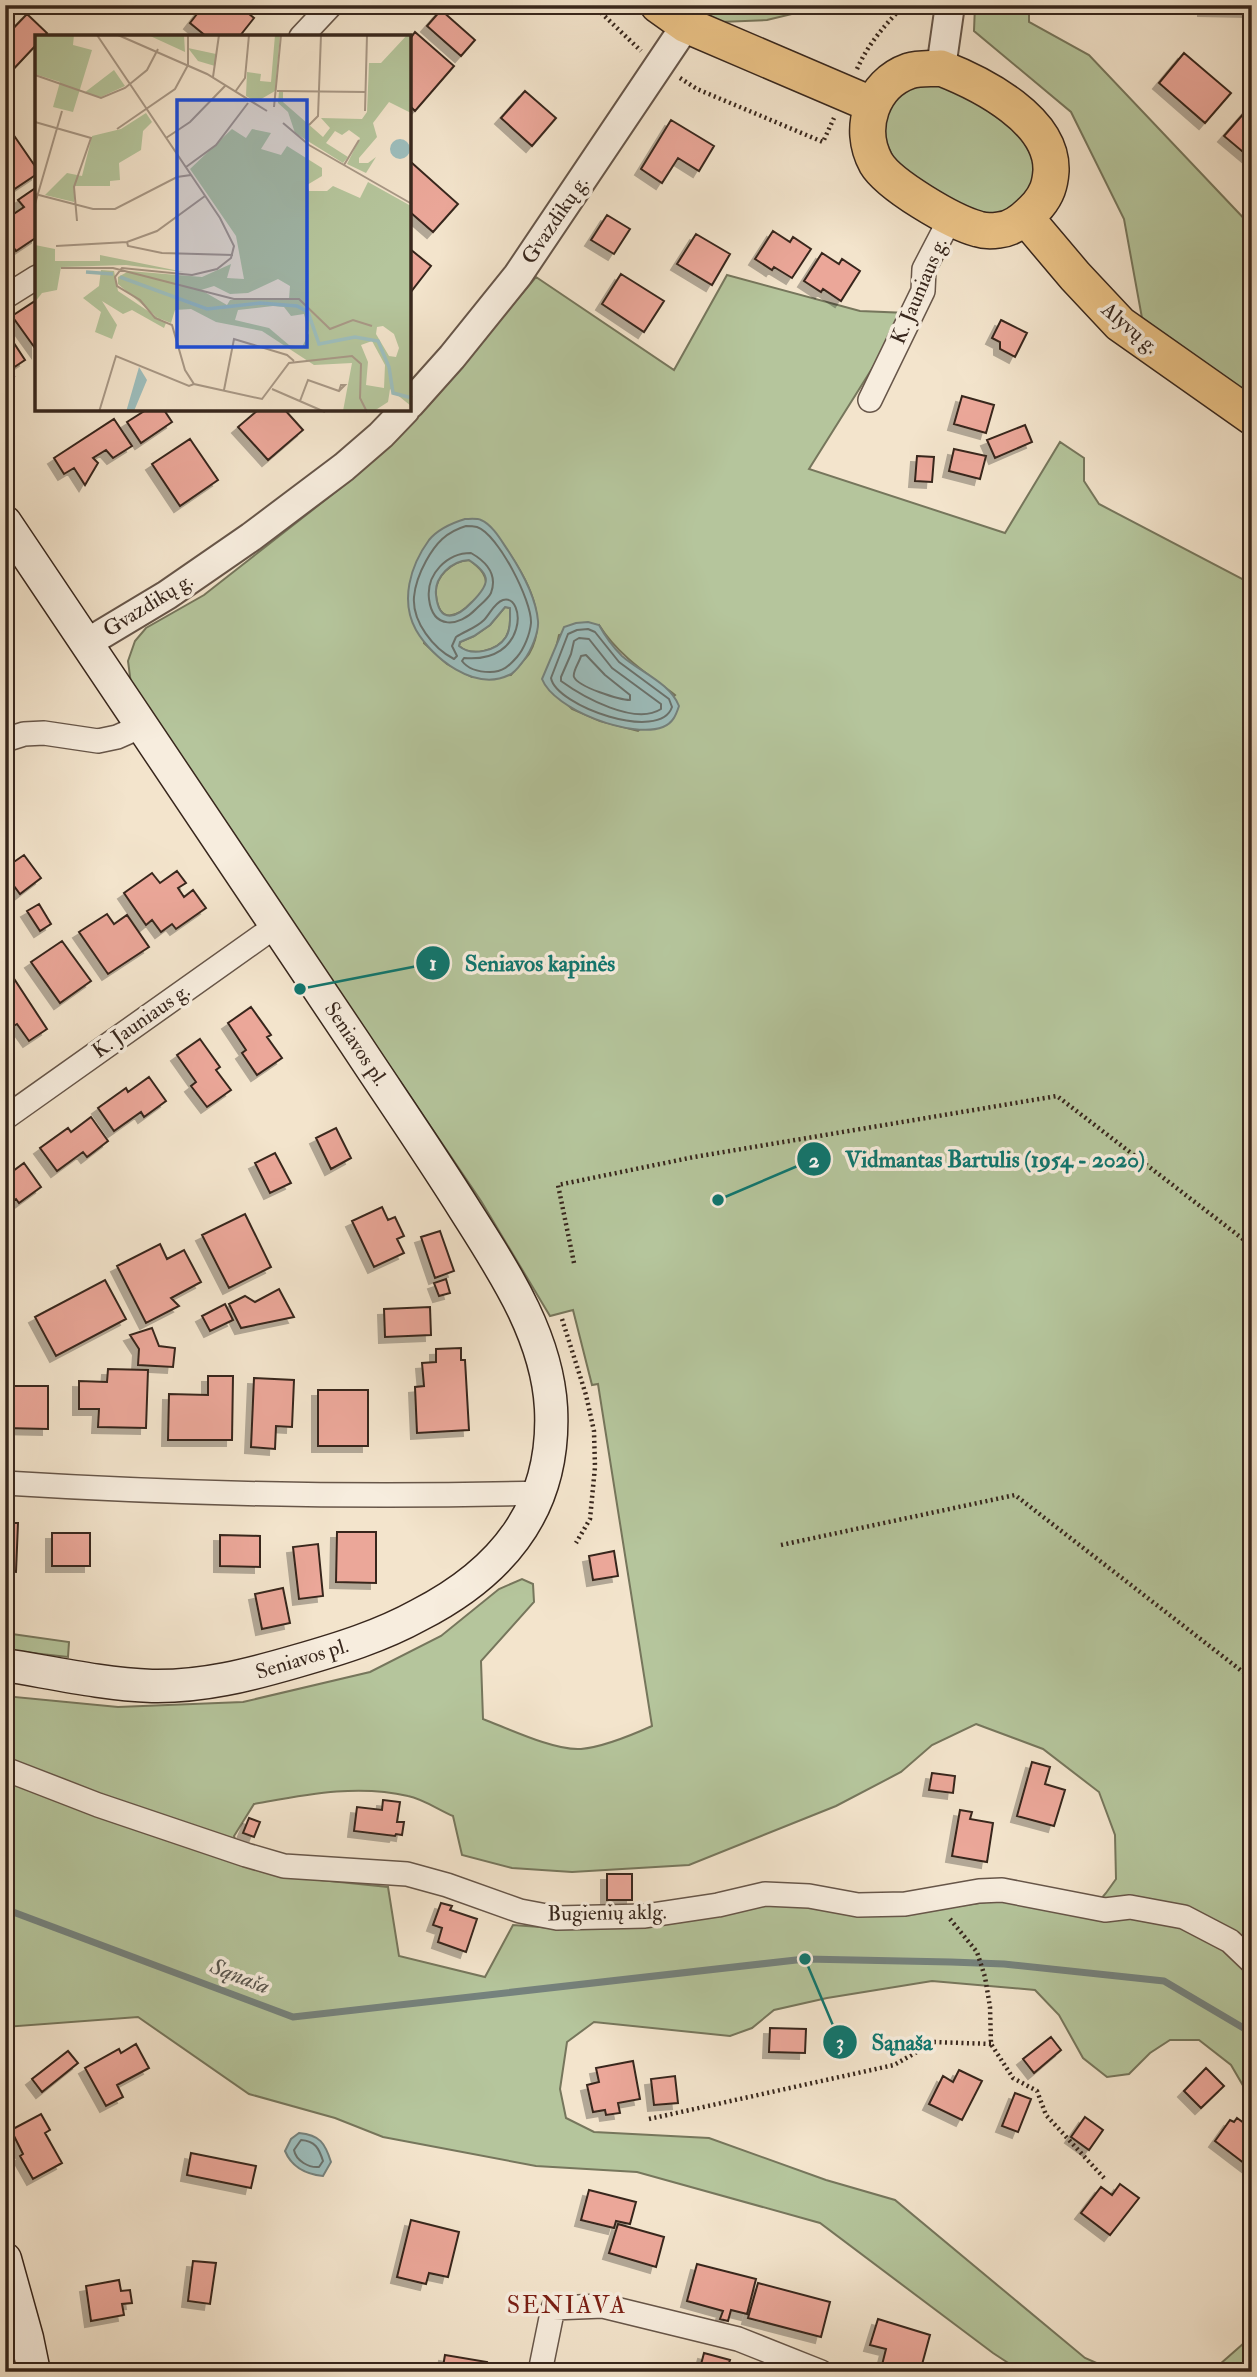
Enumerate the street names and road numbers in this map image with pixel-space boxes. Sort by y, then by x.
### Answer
street label: Gvazdikų g. [516,171,594,269]
street label: K. Jauniaus g. [884,234,954,348]
street label: Alyvų g. [1095,296,1164,360]
street label: Gvazdikų g. [98,567,198,643]
street label: K. Jauniaus g. [87,978,195,1064]
street label: Seniavos pl. [318,997,394,1091]
street label: Seniavos pl. [252,1632,352,1686]
street label: Bugienių aklg. [547,1898,667,1928]

